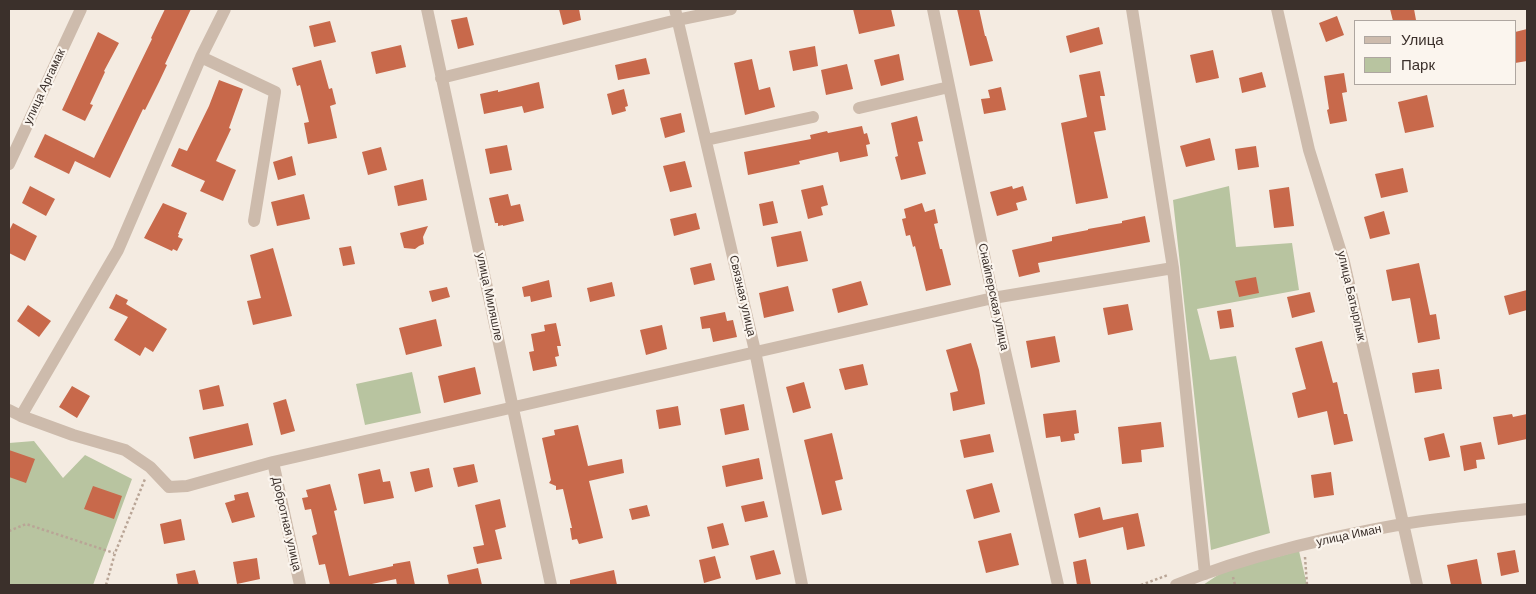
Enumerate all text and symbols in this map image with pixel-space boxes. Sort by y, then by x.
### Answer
legend [1354,20,1516,85]
text: Улица [1401,30,1444,50]
street label: улица Аргамак [21,47,69,127]
text: Парк [1401,55,1435,75]
street label: Снайперская улица [975,242,1011,352]
street label: улица Батырлык [1334,250,1368,342]
street label: улица Миляшле [473,252,505,342]
street label: Связная улица [726,254,758,338]
street label: Добротная улица [268,475,304,573]
street label: улица Иман [1315,522,1383,550]

